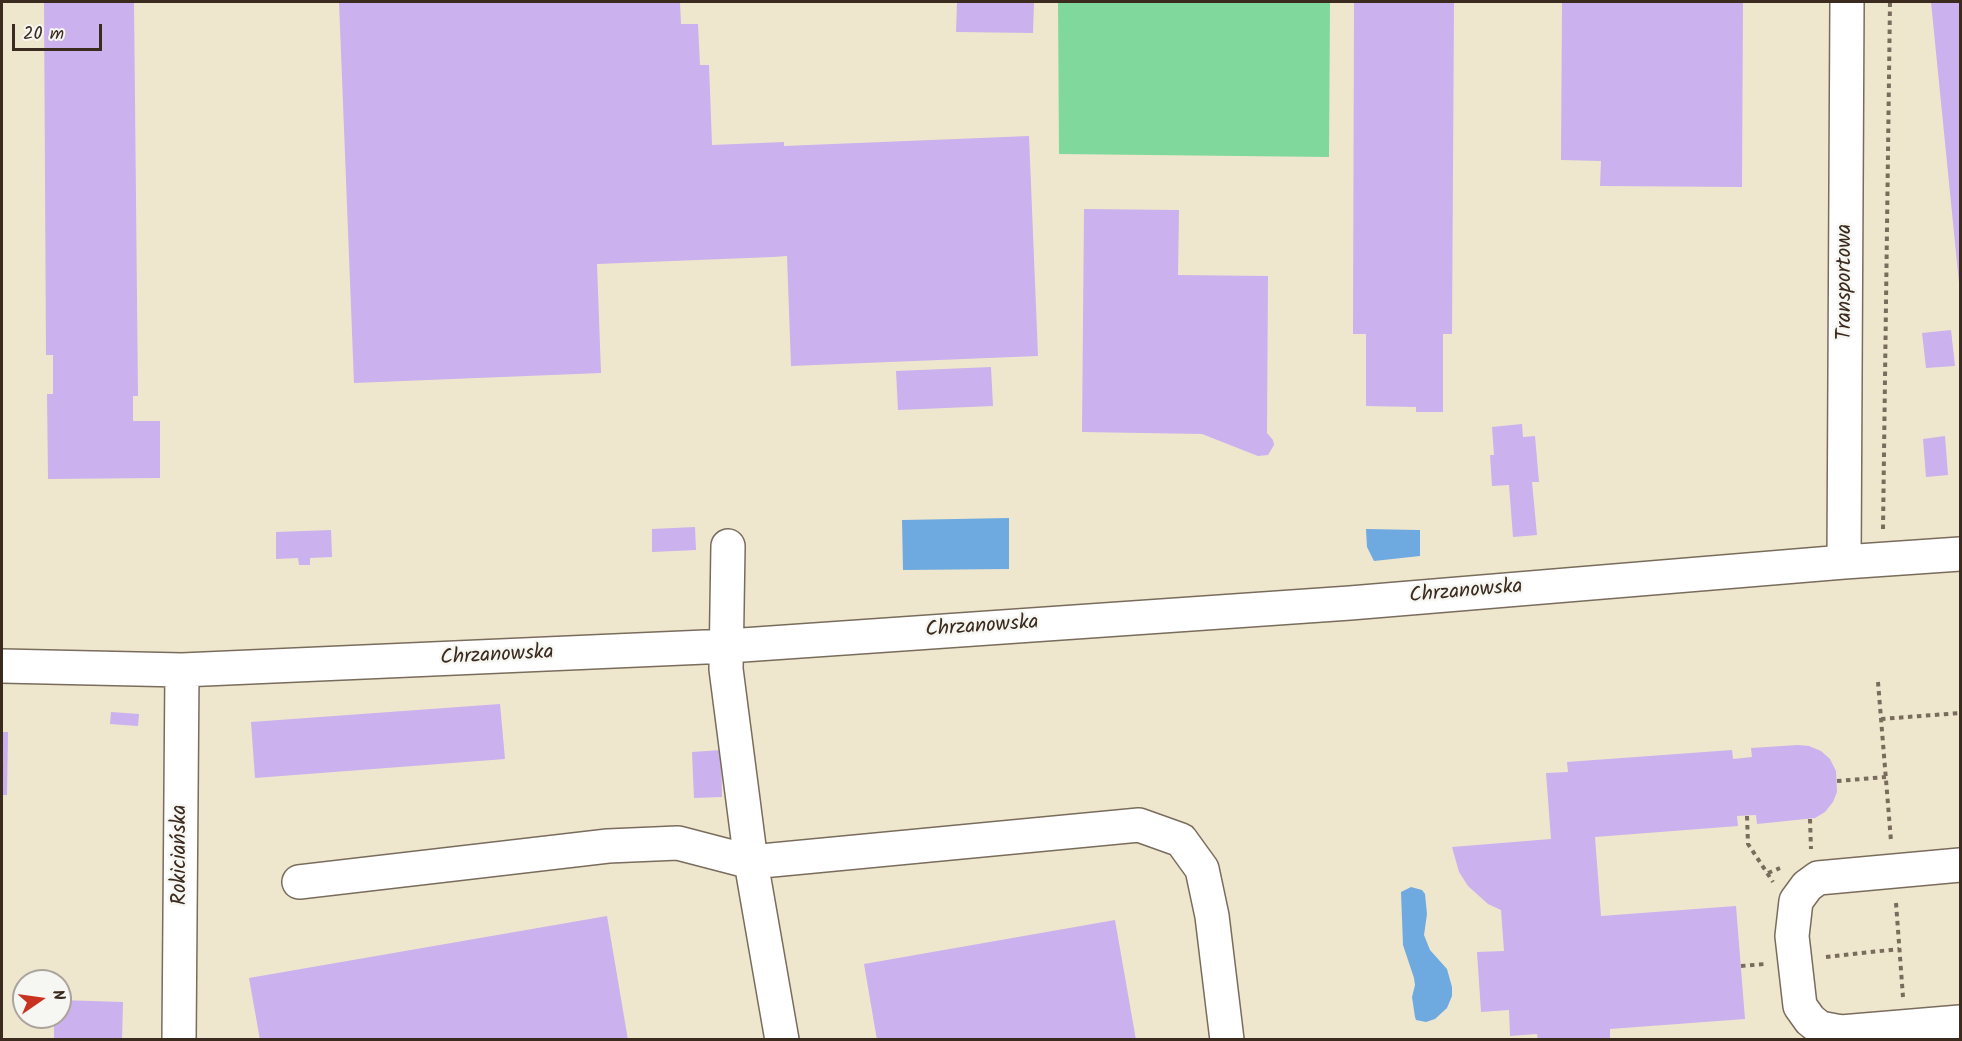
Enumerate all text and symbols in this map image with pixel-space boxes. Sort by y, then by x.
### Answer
scale bar [15,12,105,50]
text: 20 m [23,20,64,49]
street label: Transportowa [1833,224,1859,340]
street label: Chrzanowska [1408,576,1524,610]
street label: Chrzanowska [925,611,1039,645]
street label: Chrzanowska [440,641,554,673]
street label: Rokiciańska [168,805,194,905]
north arrow [12,969,72,1029]
text: N [45,988,71,1003]

